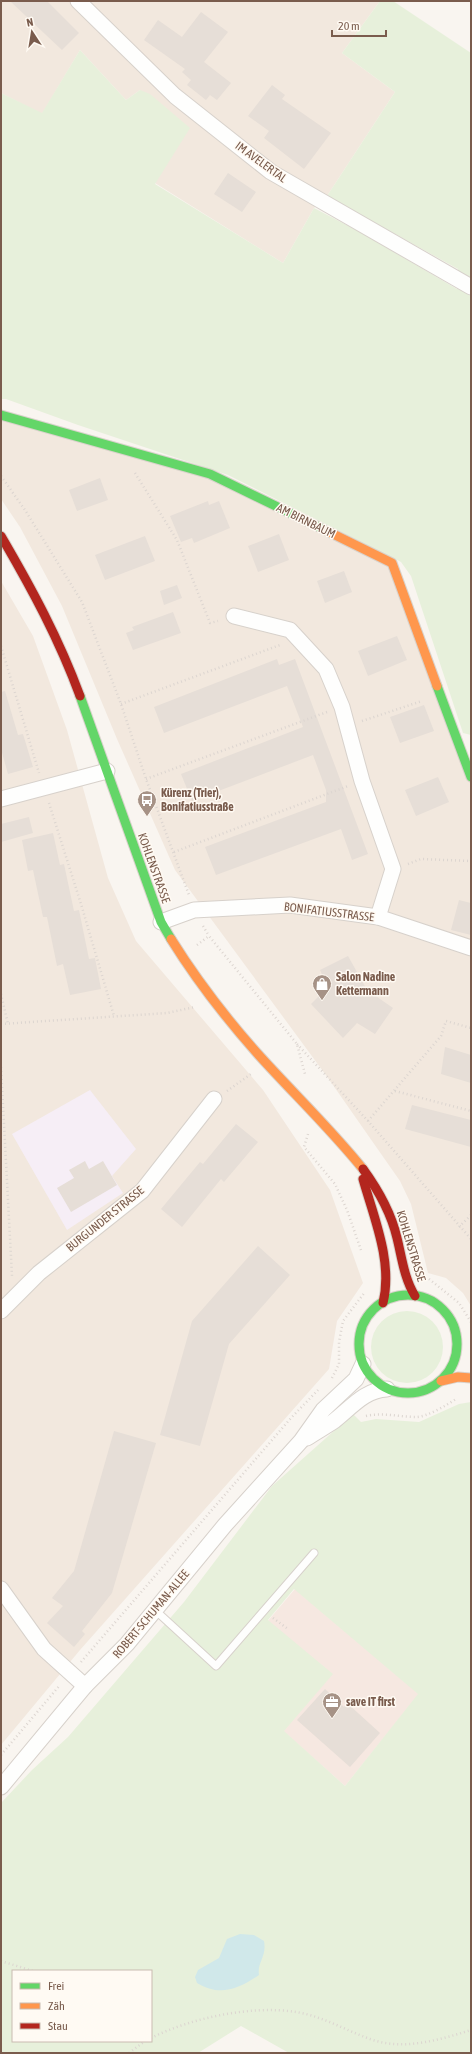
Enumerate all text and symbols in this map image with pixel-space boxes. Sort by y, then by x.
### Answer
north arrow [12,12,52,52]
scale bar [332,12,386,38]
text: N [25,16,34,29]
text: 20 m [338,19,360,33]
street label: IM AVELERTAL [232,139,290,186]
street label: AM BIRNBAUM [274,501,338,541]
place label: Kürenz (Trier), Bonifatiusstraße [161,786,234,814]
bus stop icon: Kürenz (Trier), Bonifatiusstraße [136,789,158,817]
street label: KOHLENSTRASSE [135,831,173,905]
street label: BONIFATIUSSTRASSE [283,900,375,924]
place label: Salon Nadine Kettermann [336,970,396,998]
shop icon: Salon Nadine Kettermann [311,973,333,1001]
street label: BURGUNDER STRASSE [63,1183,147,1255]
street label: KOHLENSTRASSE [394,1209,428,1283]
street label: ROBERT-SCHUMAN-ALLEE [110,1567,192,1661]
office icon: save IT first [321,1691,343,1719]
place label: save IT first [346,1695,396,1709]
legend [12,1970,152,2042]
text: Frei [48,1979,64,1993]
text: Zäh [48,1999,65,2013]
text: Stau [48,2019,68,2033]

